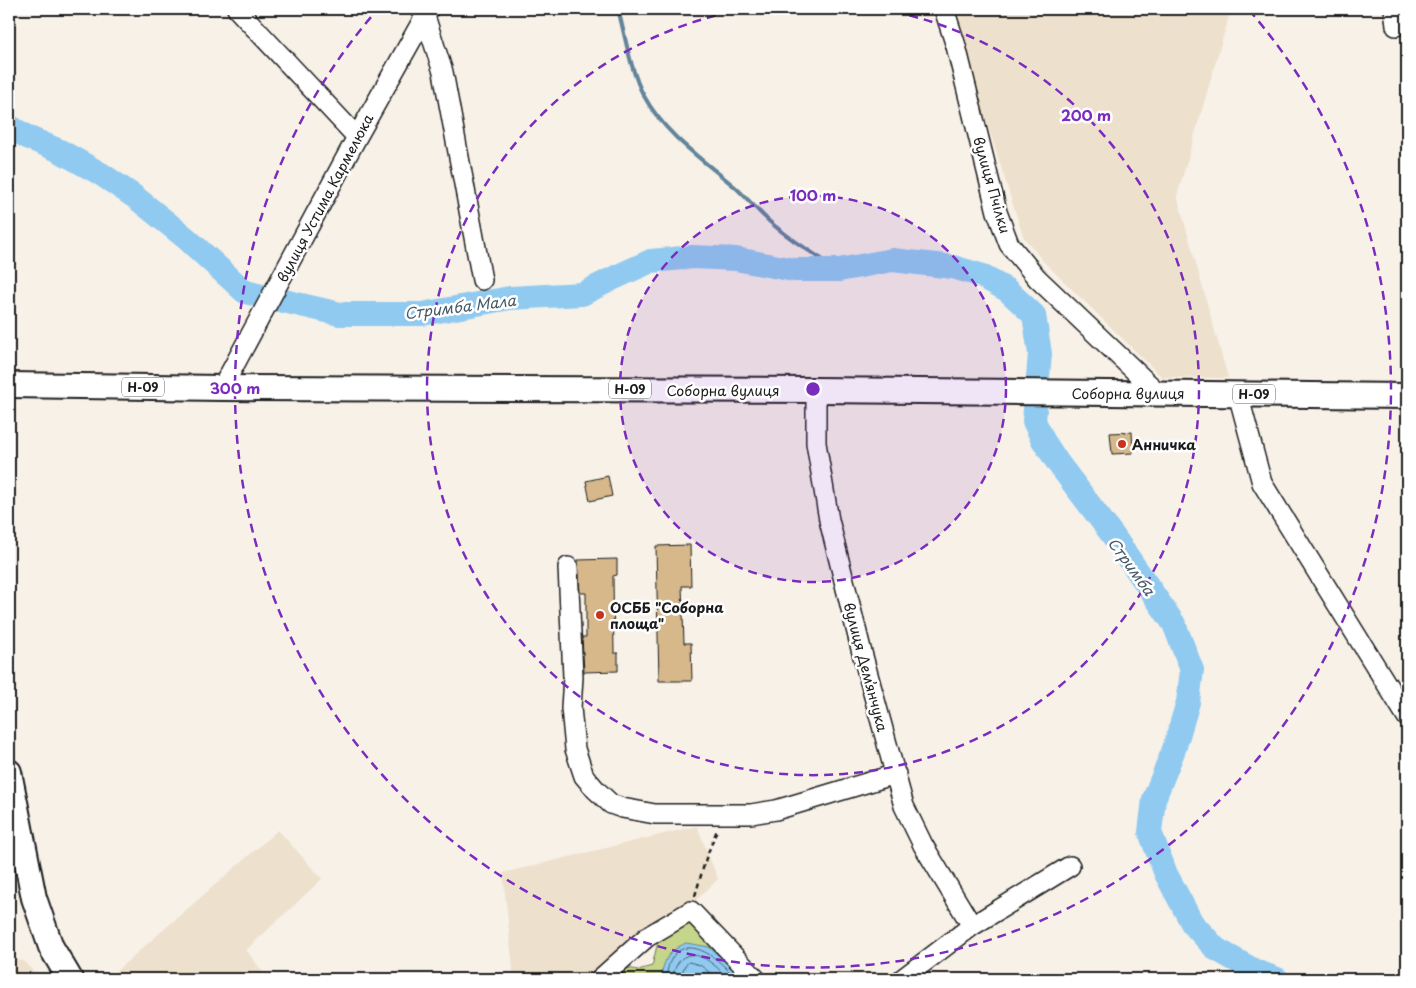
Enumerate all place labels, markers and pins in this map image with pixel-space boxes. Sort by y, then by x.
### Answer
centre of rings [804,380,822,398]
place label: Анничка [1132,434,1196,455]
marker: Анничка [1116,438,1128,450]
place label: ОСББ "Соборна площа" [610,597,724,634]
marker: ОСББ "Соборна площа" [594,609,606,621]

